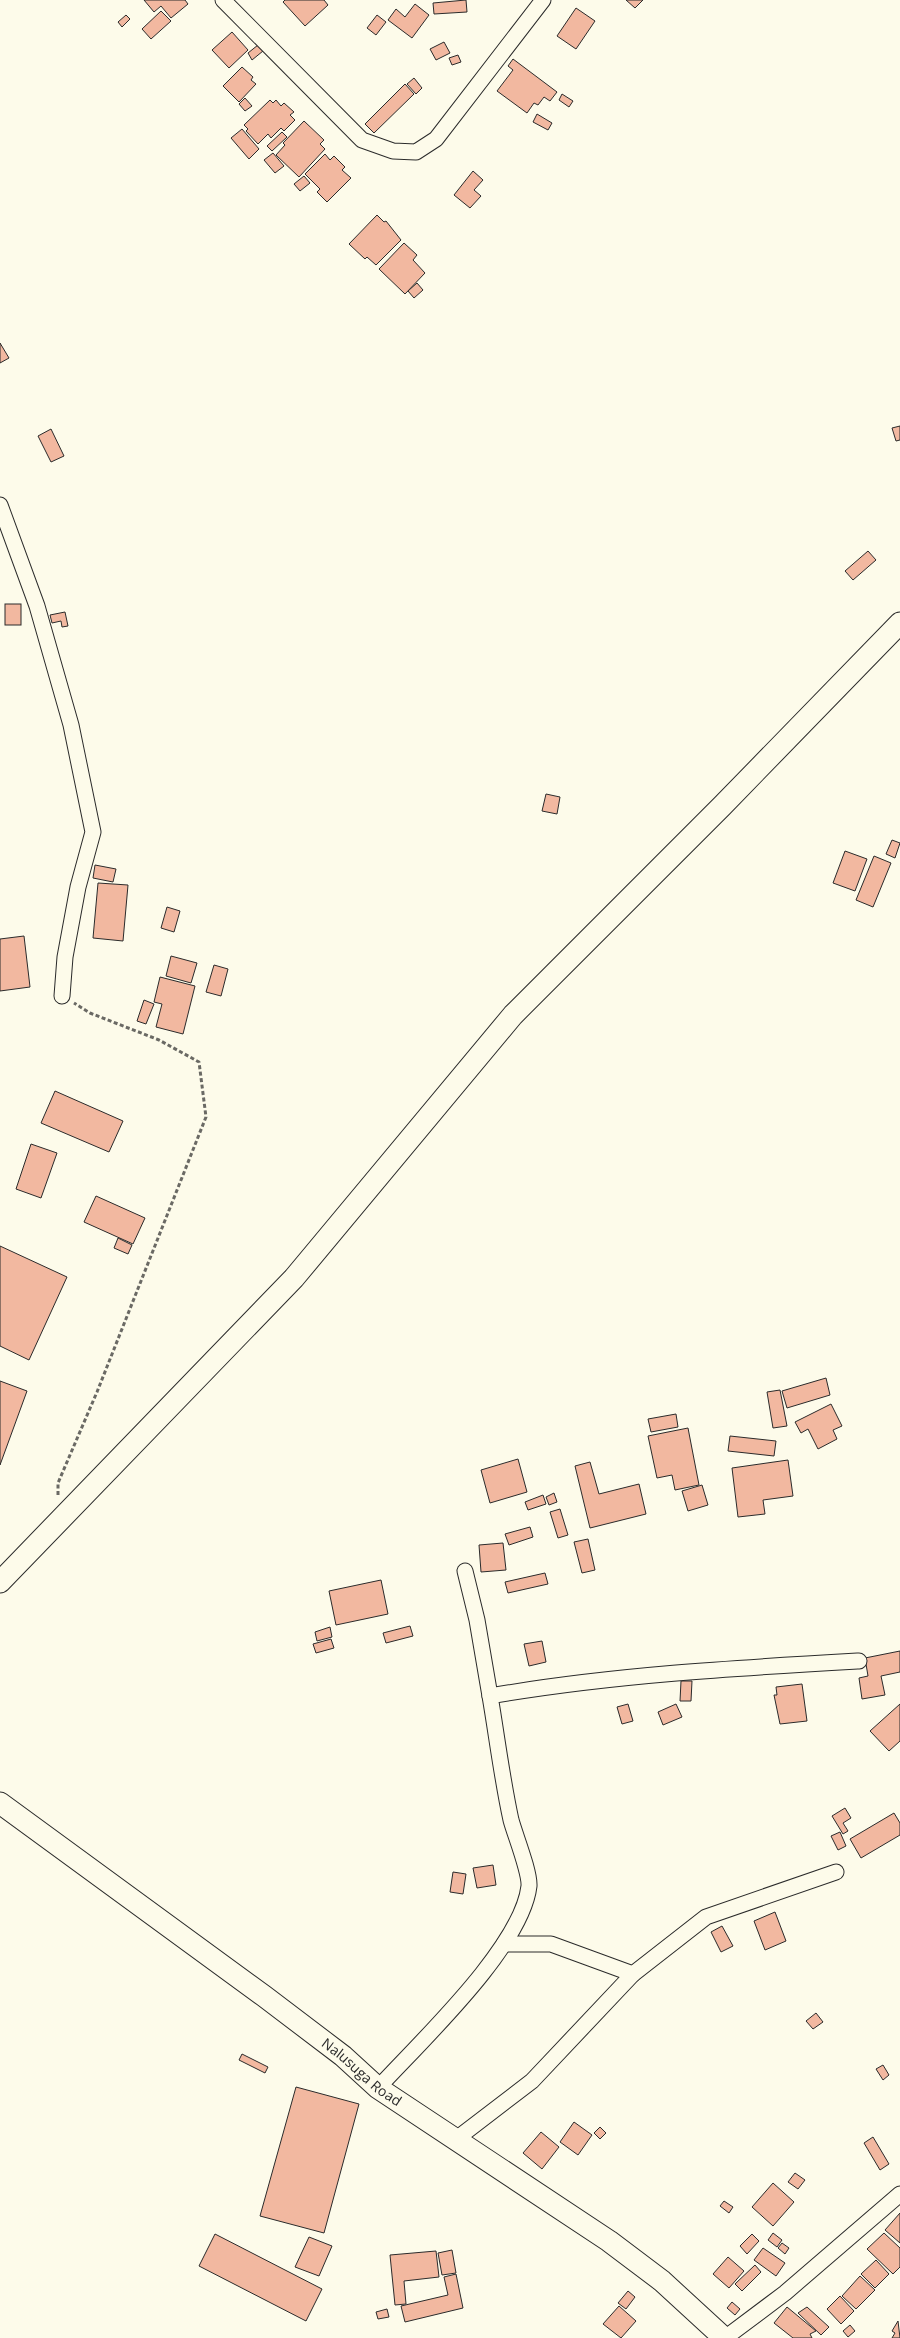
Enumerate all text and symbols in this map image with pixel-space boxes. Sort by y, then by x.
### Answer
street label: Nalusuga Road [318,2033,406,2110]

